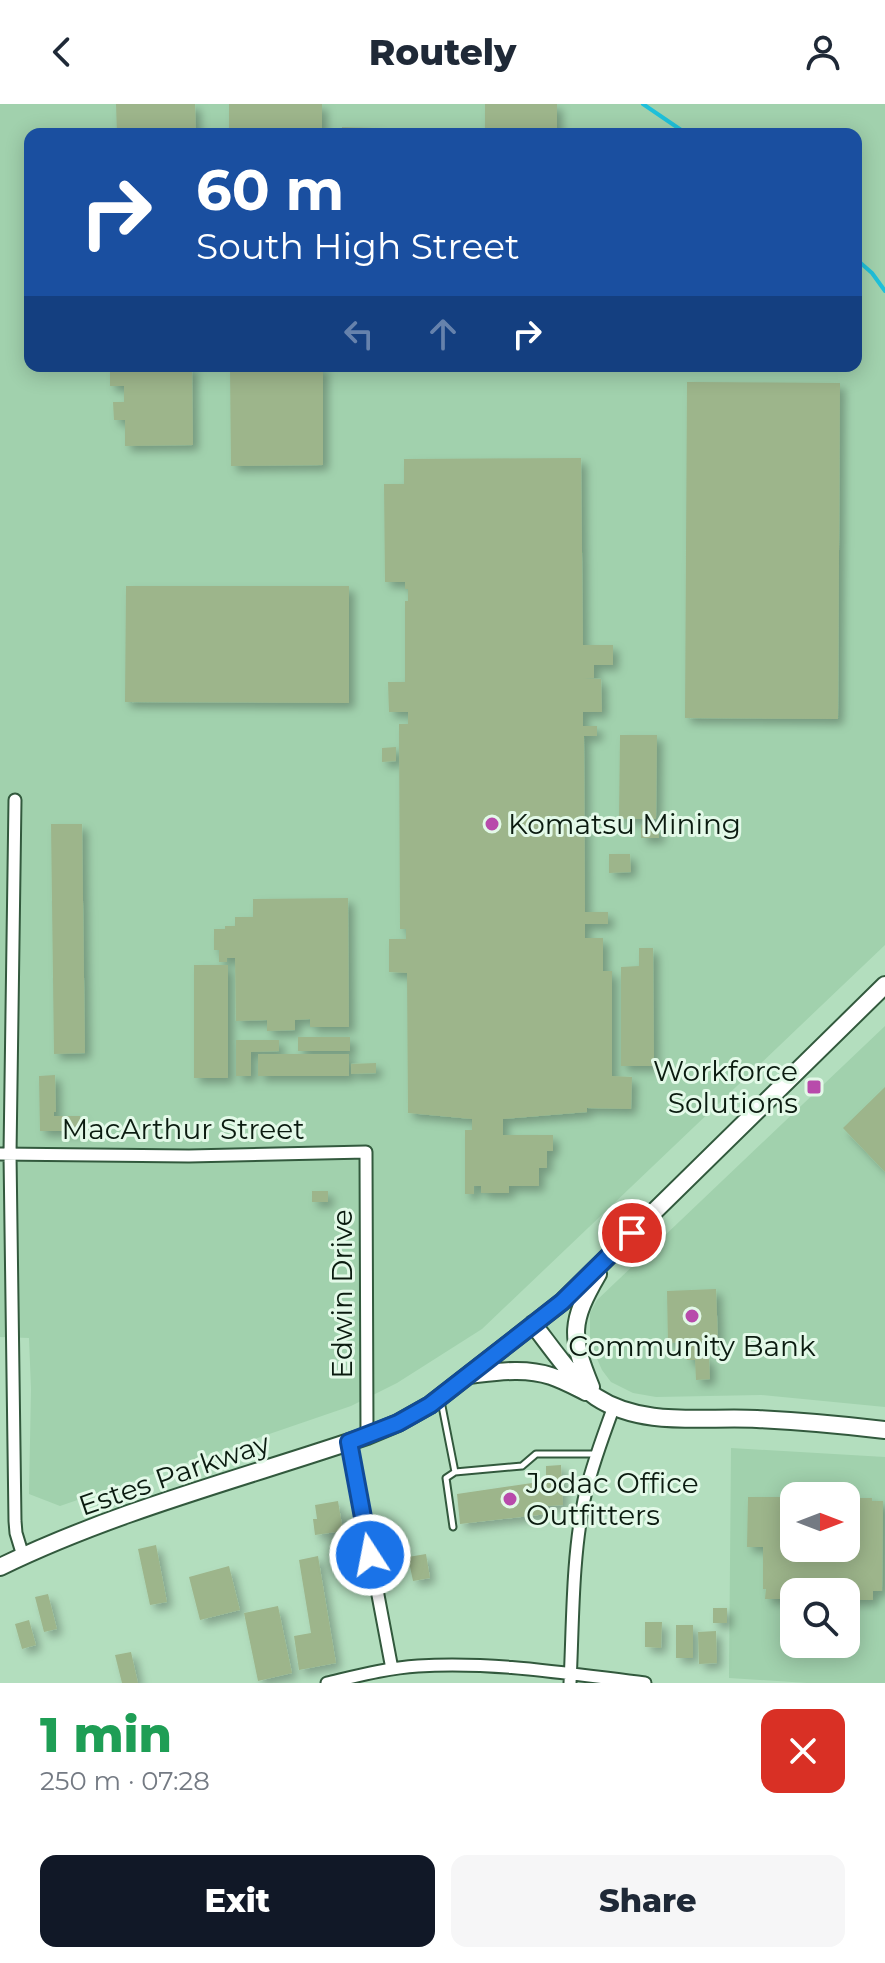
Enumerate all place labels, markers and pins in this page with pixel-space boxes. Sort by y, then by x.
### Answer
place label: Komatsu Mining [508,807,741,841]
marker: Komatsu Mining [483,815,501,833]
place label: Workforce Solutions [653,1054,798,1120]
marker: Workforce Solutions [805,1078,823,1096]
pin [598,1199,666,1267]
marker: Community Bank [683,1307,701,1325]
place label: Community Bank [568,1329,816,1363]
place label: Jodac Office Outfitters [525,1466,699,1532]
marker: Jodac Office Outfitters [501,1490,519,1508]

